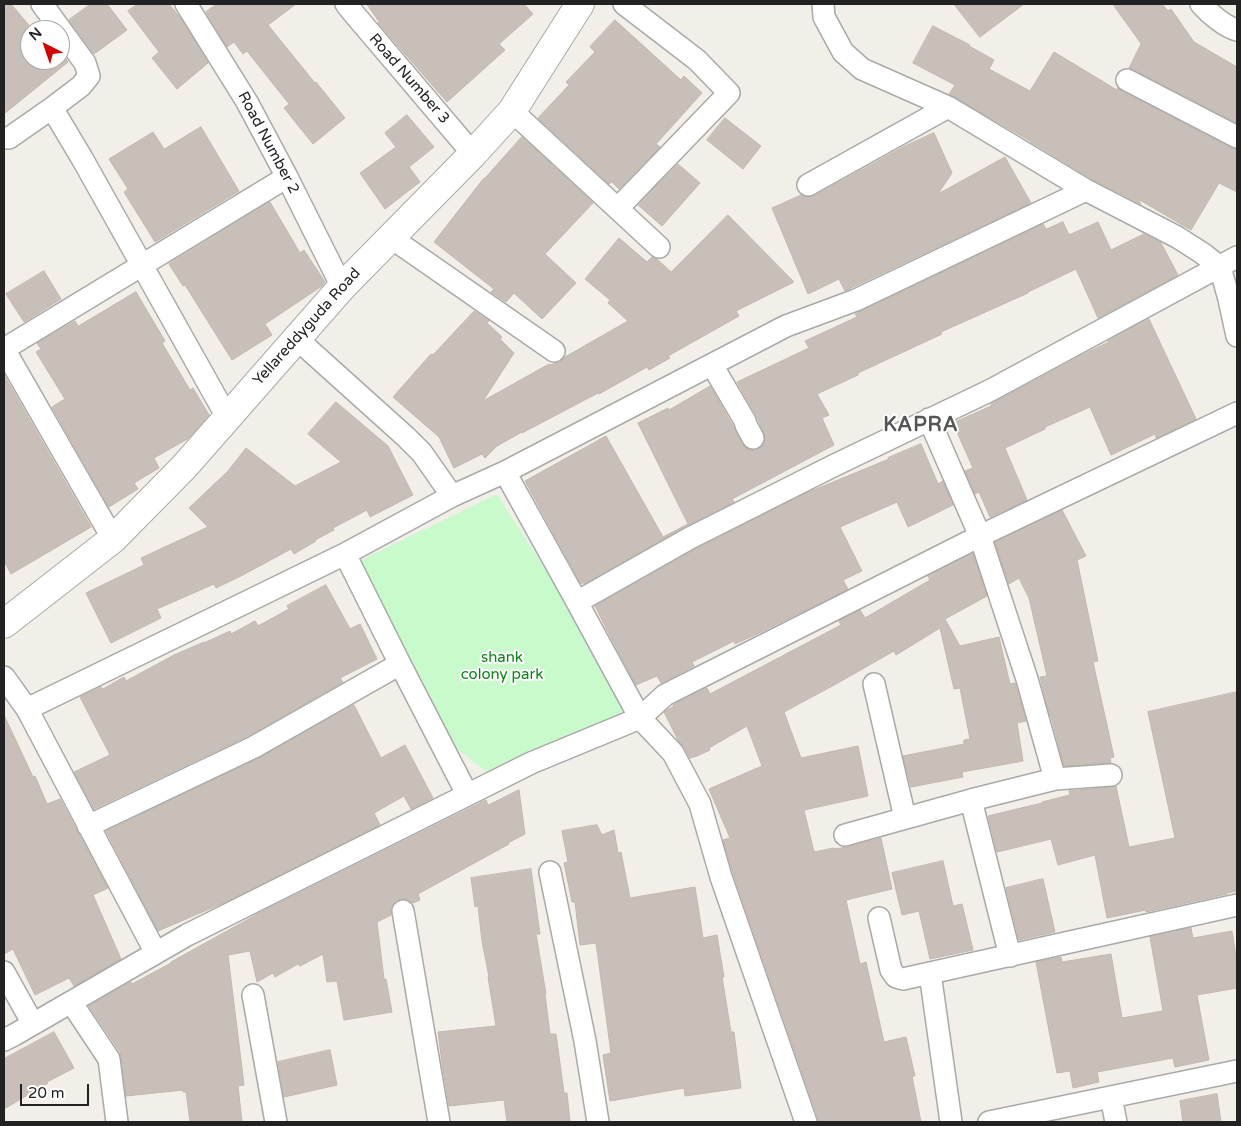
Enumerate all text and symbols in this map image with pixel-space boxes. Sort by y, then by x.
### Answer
north arrow [20,20,70,70]
text: N [26,24,45,44]
street label: Road Number 3 [365,30,453,128]
street label: Road Number 2 [233,89,303,197]
street label: Yellareddyguda Road [250,265,364,389]
district label: KAPRA [883,414,959,438]
park label: shank colony park [461,649,543,684]
scale bar [22,1074,91,1106]
text: 20 m [28,1084,65,1102]

